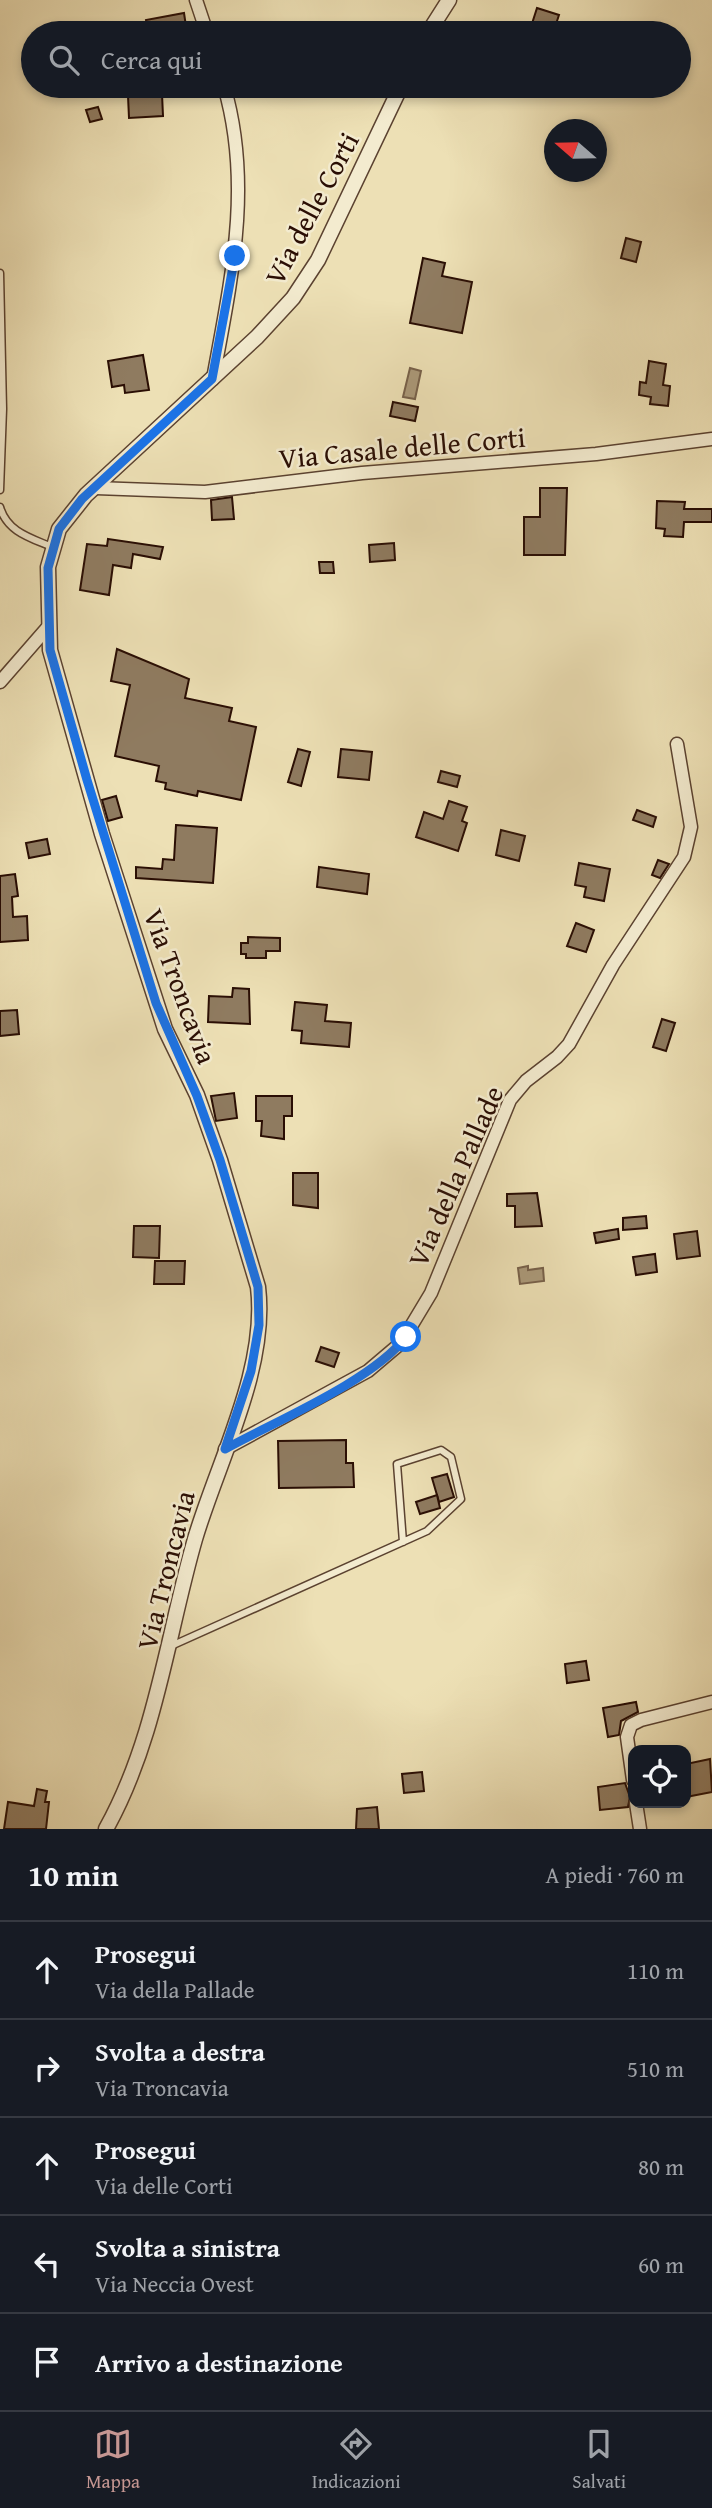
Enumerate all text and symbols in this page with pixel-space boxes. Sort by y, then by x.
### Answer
search box [21,21,691,98]
text: Cerca qui [101,40,202,79]
icon: search [45,41,83,79]
north arrow [544,119,607,182]
street label: Via delle Corti [254,124,368,292]
route end [219,240,250,271]
street label: Via Casale delle Corti [277,416,527,478]
street label: Via Troncavia [134,903,228,1070]
street label: Via della Pallade [397,1079,513,1273]
route start [390,1321,421,1352]
street label: Via Troncavia [125,1485,205,1654]
map controls [628,1745,691,1808]
button: locate [628,1745,691,1808]
text: 10 min [28,1853,118,1897]
text: A piedi · 760 m [546,1858,684,1891]
text: Prosegui [95,1934,196,1973]
icon: ahead [28,1951,66,1989]
text: 110 m [627,1954,684,1987]
text: Via della Pallade [95,1973,254,2006]
text: Svolta a destra [95,2032,265,2071]
icon: right [28,2049,66,2087]
text: 510 m [627,2052,684,2085]
text: Via Troncavia [95,2071,229,2104]
text: Prosegui [95,2130,196,2169]
icon: ahead [28,2147,66,2185]
text: 80 m [638,2150,684,2183]
text: Via delle Corti [95,2169,233,2202]
text: Svolta a sinistra [95,2228,280,2267]
icon: left [28,2245,66,2283]
text: 60 m [638,2248,684,2281]
text: Via Neccia Ovest [95,2267,254,2300]
icon: arrive [28,2343,66,2381]
text: Arrivo a destinazione [95,2343,343,2382]
tab: Mappa [86,2425,140,2495]
tab: Indicazioni [312,2425,401,2495]
tab: Salvati [572,2425,626,2495]

